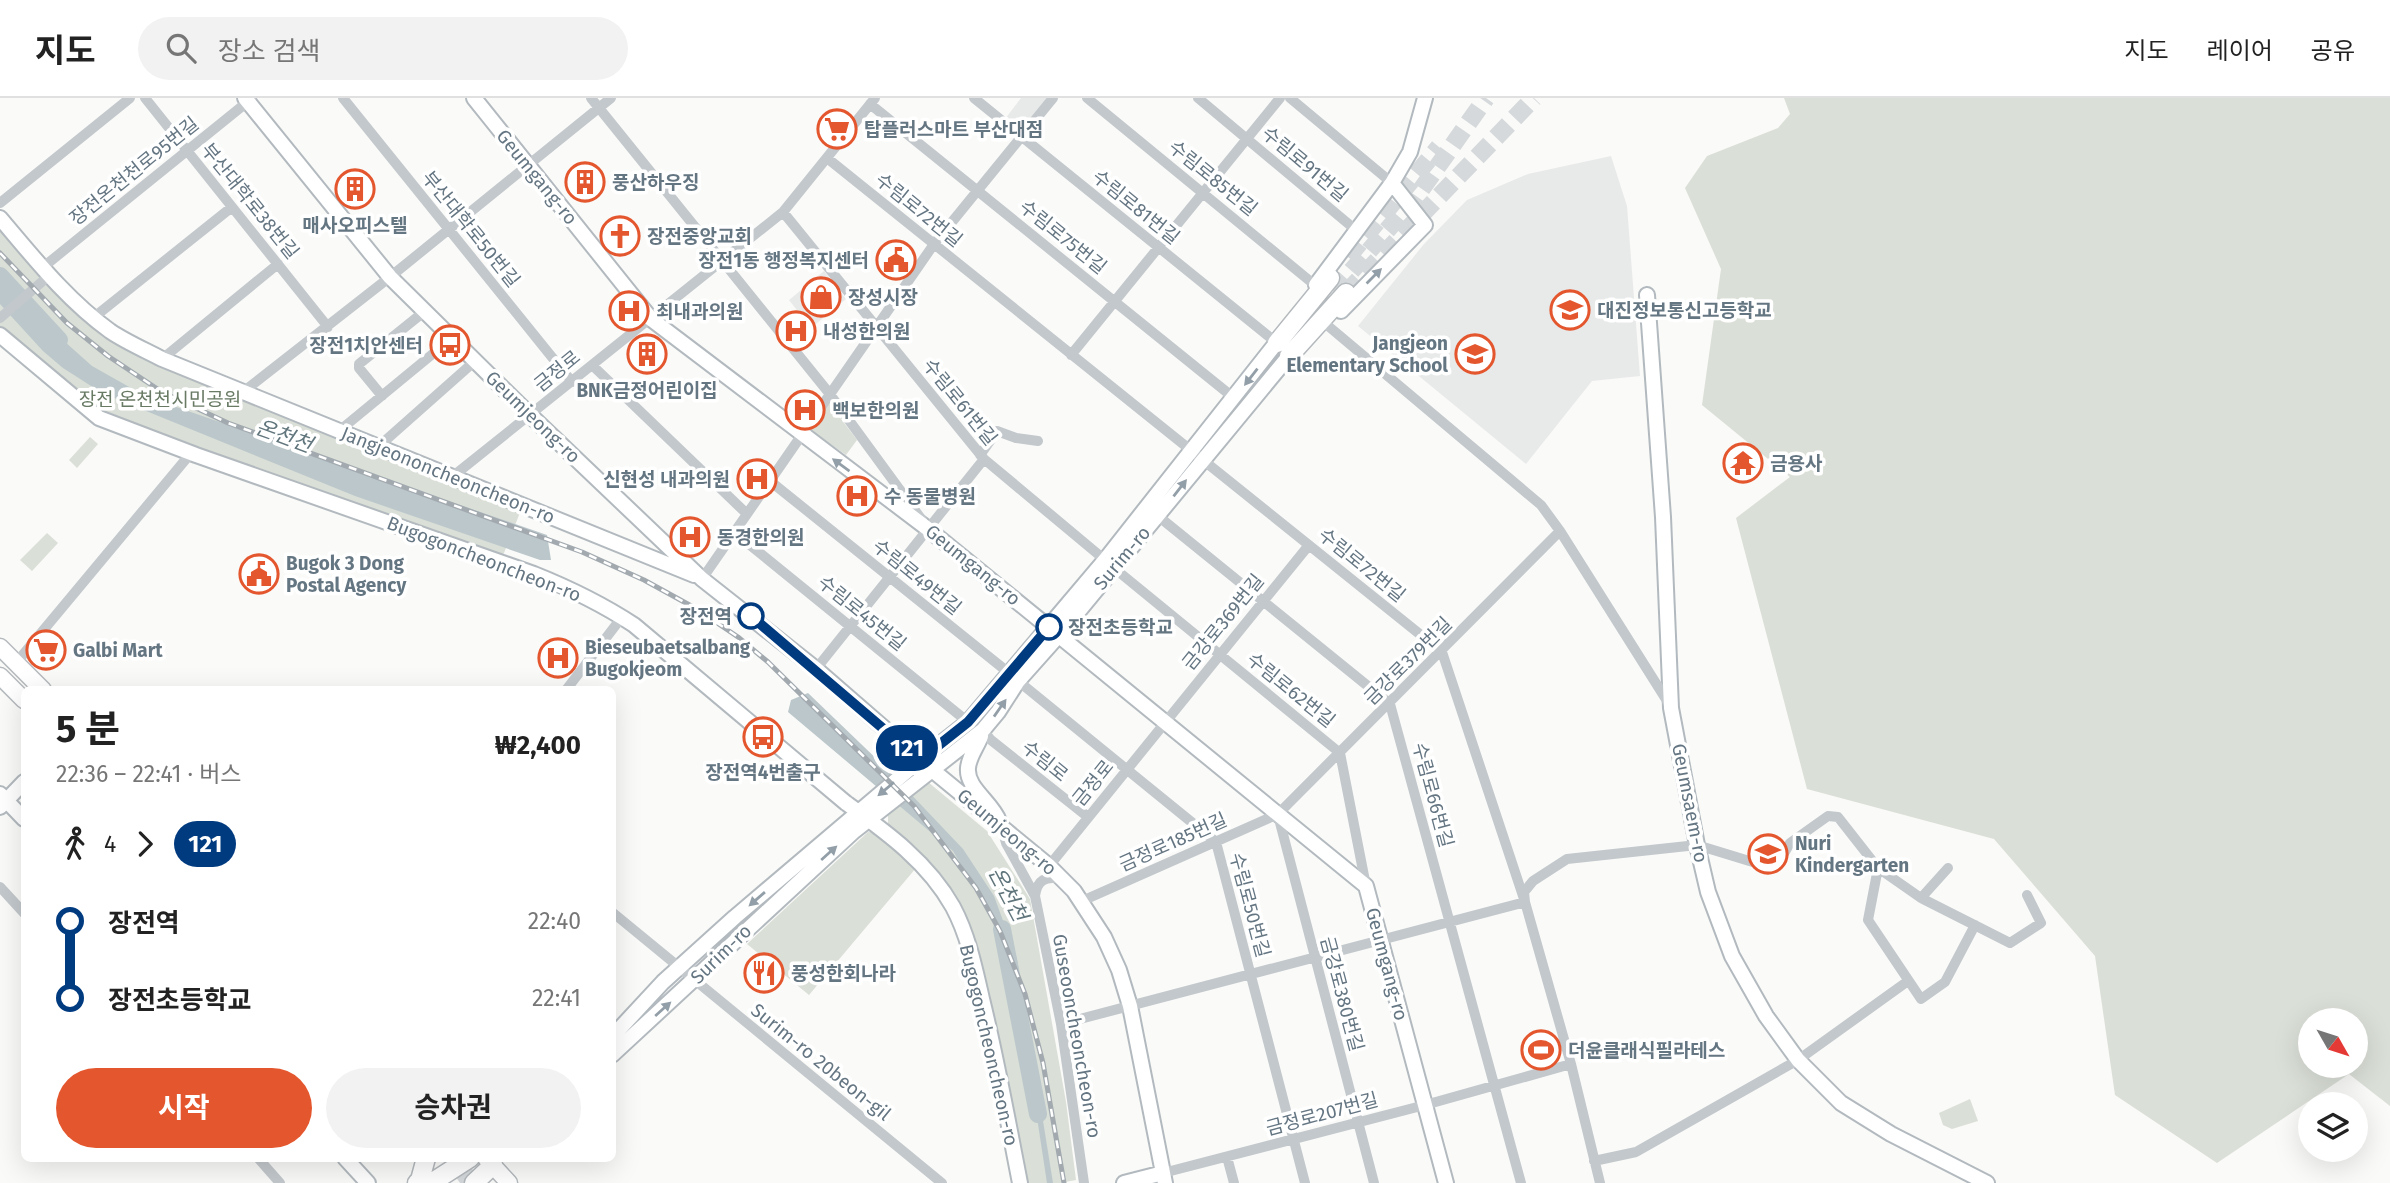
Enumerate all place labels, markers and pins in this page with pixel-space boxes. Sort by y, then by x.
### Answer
supermarket icon: 탑플러스마트 부산대점 [816,108,858,150]
place label: 탑플러스마트 부산대점 [864,118,1043,141]
building icon: 풍산하우징 [564,161,606,203]
building icon: 매사오피스텔 [334,168,376,210]
place label: 풍산하우징 [612,171,699,194]
place label: 매사오피스텔 [303,214,407,237]
church icon: 장전중앙교회 [599,215,641,257]
place label: 장전중앙교회 [647,225,752,248]
public building icon: 장전1동 행정복지센터 [875,239,917,281]
place label: 장전1동 행정복지센터 [698,249,869,272]
shop icon: 장성시장 [800,276,842,318]
place label: 장성시장 [848,286,918,309]
school or university icon: 대진정보통신고등학교 [1549,289,1591,331]
hospital icon: 최내과의원 [608,290,650,332]
place label: 대진정보통신고등학교 [1597,299,1772,322]
place label: 최내과의원 [656,300,743,323]
hospital icon: 내성한의원 [775,310,817,352]
place label: 내성한의원 [823,320,910,343]
bus stop icon: 장전1치안센터 [429,324,471,366]
place label: Jangjeon Elementary School [1286,332,1448,377]
building icon: BNK금정어린이집 [626,333,668,375]
school or university icon: Jangjeon Elementary School [1454,333,1496,375]
place label: 장전1치안센터 [309,334,423,357]
place label: BNK금정어린이집 [576,379,718,402]
hospital icon: 백보한의원 [784,389,826,431]
place label: 백보한의원 [832,399,919,422]
temple icon: 금용사 [1722,442,1764,484]
place label: 금용사 [1770,452,1823,475]
hospital icon: 신현성 내과의원 [736,458,778,500]
place label: 신현성 내과의원 [603,468,730,491]
hospital icon: 수 동물병원 [836,475,878,517]
place label: 수 동물병원 [884,485,976,508]
hospital icon: 동경한의원 [669,516,711,558]
place label: 동경한의원 [717,526,804,549]
place label: Bugok 3 Dong Postal Agency [286,552,406,597]
public building icon: Bugok 3 Dong Postal Agency [238,553,280,595]
marker: 장전역 [738,603,764,629]
place label: 장전역 [680,605,732,628]
marker: 장전초등학교 [1036,614,1062,640]
place label: 장전초등학교 [1068,616,1173,639]
supermarket icon: Galbi Mart [25,629,67,671]
place label: Bieseubaetsalbang Bugokjeom [585,636,751,681]
hospital icon: Bieseubaetsalbang Bugokjeom [537,637,579,679]
place label: Galbi Mart [73,639,163,662]
bus stop icon: 장전역4번출구 [742,716,784,758]
place label: 장전역4번출구 [705,761,821,784]
place label: Nuri Kindergarten [1795,832,1909,877]
school or university icon: Nuri Kindergarten [1747,833,1789,875]
restaurant icon: 풍성한회나라 [743,952,785,994]
place label: 풍성한회나라 [791,962,896,985]
sports icon: 더윤클래식필라테스 [1520,1029,1562,1071]
place label: 더윤클래식필라테스 [1568,1039,1725,1062]

